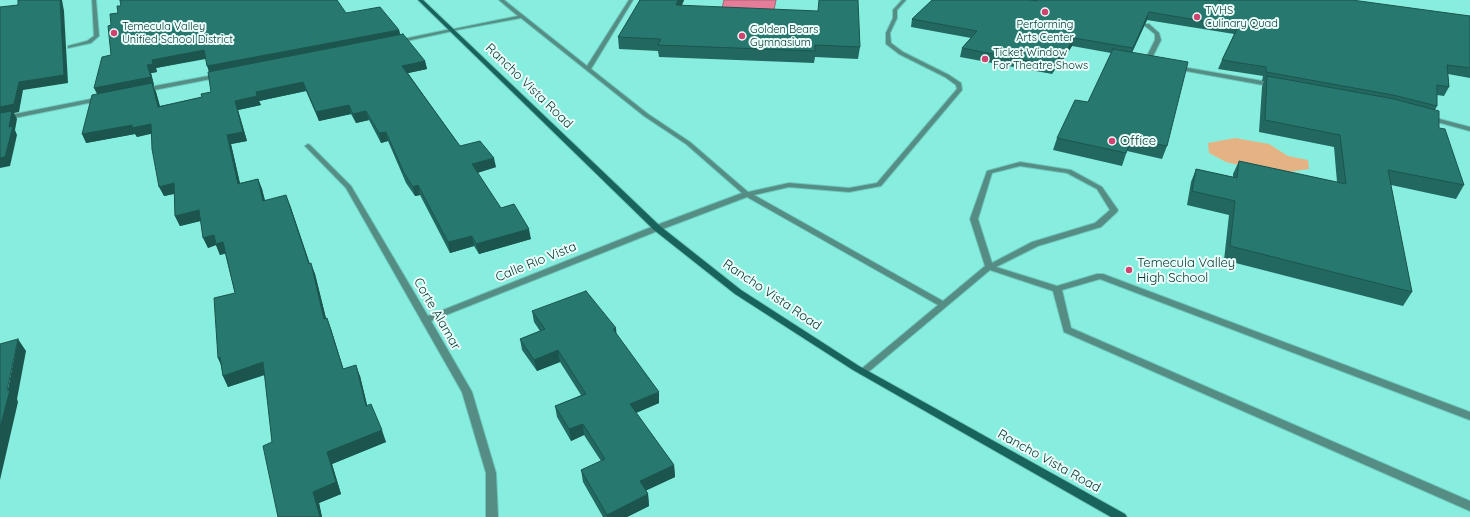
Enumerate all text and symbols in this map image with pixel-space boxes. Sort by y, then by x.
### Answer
place label: TVHS Culinary Quad [1205,4,1278,30]
marker: Performing Arts Center [1040,7,1050,17]
marker: TVHS Culinary Quad [1192,12,1202,22]
place label: Performing Arts Center [1016,18,1074,44]
place label: Temecula Valley Unified School District [122,20,233,46]
place label: Golden Bears Gymnasium [750,23,818,49]
marker: Temecula Valley Unified School District [109,28,119,38]
marker: Golden Bears Gymnasium [737,31,747,41]
street label: Rancho Vista Road [482,40,576,132]
place label: Ticket Window For Theatre Shows [993,46,1088,72]
marker: Ticket Window For Theatre Shows [980,54,990,64]
place label: Office [1120,133,1156,149]
marker: Office [1107,136,1117,146]
street label: Calle Rio Vista [493,239,579,285]
place label: Temecula Valley High School [1137,255,1235,286]
street label: Rancho Vista Road [720,256,824,334]
marker: Temecula Valley High School [1124,265,1134,275]
street label: Corte Alamar [410,275,464,353]
street label: Rancho Vista Road [995,426,1103,496]

